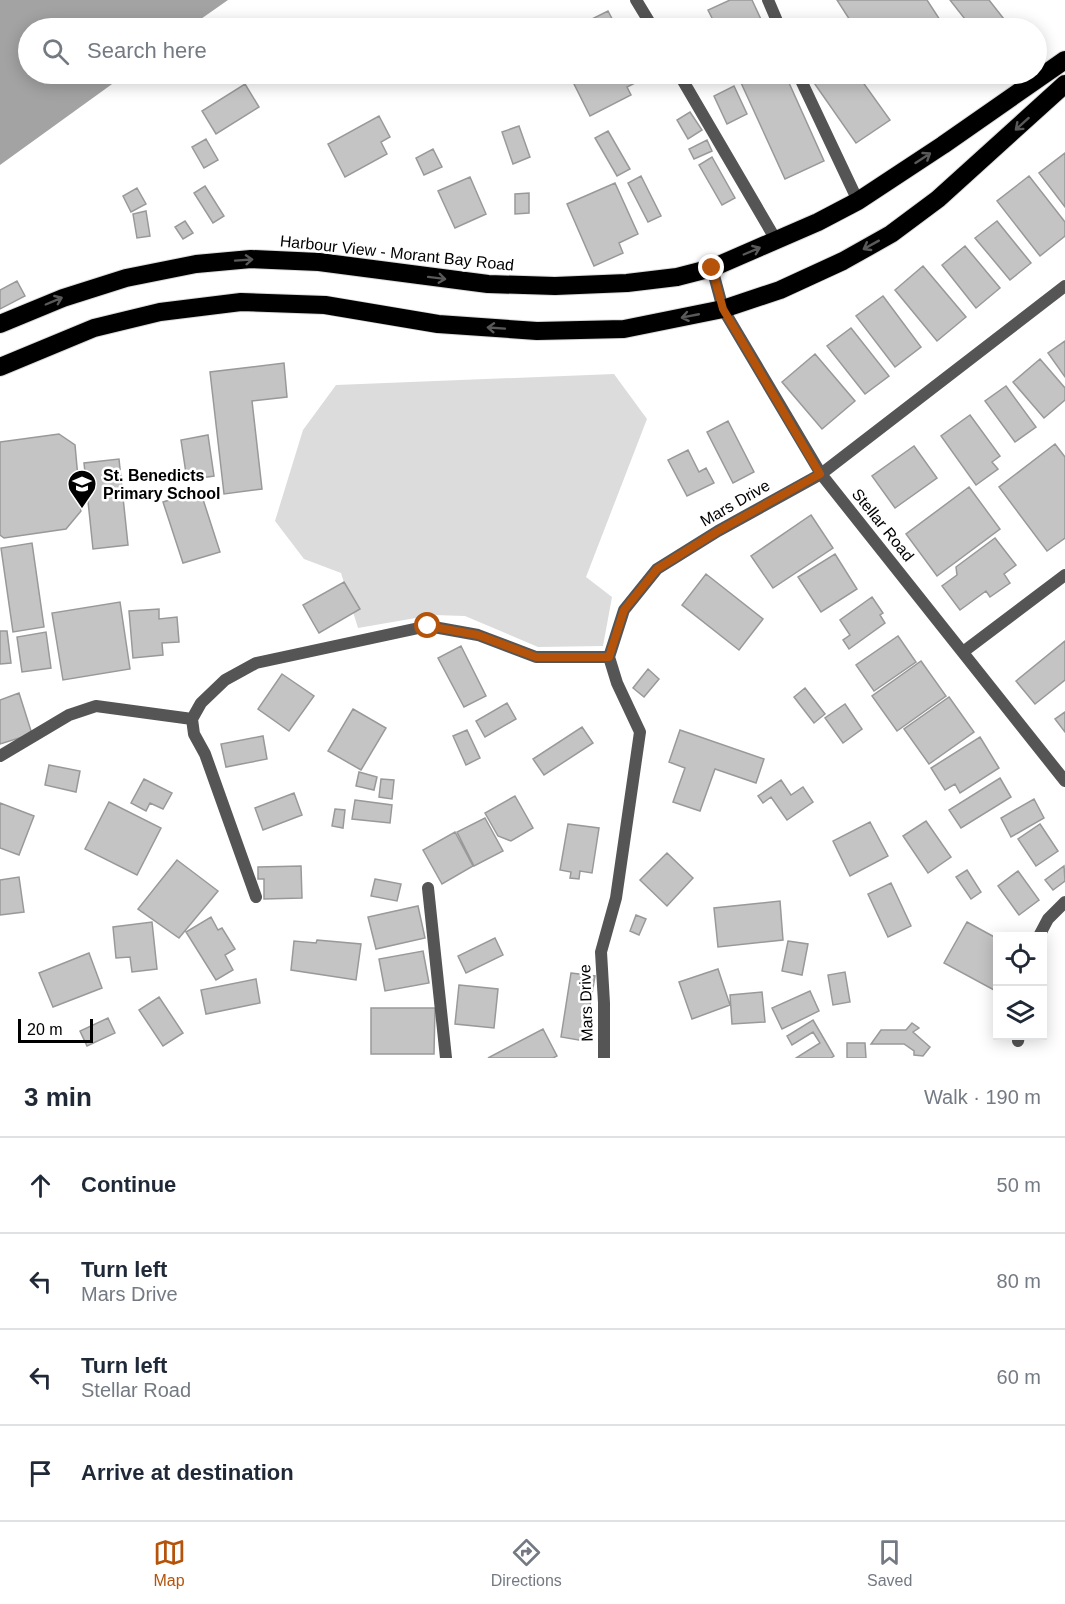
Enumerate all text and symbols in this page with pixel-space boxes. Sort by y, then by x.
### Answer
search box [18,18,1047,84]
icon: search [39,35,72,68]
text: Search here [87,38,207,63]
one-way arrow [1015,117,1030,131]
one-way arrow [915,152,932,165]
street label: Harbour View - Morant Bay Road [279,232,515,274]
one-way arrow [862,240,880,251]
one-way arrow [743,244,761,256]
one-way arrow [233,254,253,265]
route end [698,254,724,280]
one-way arrow [427,273,447,284]
one-way arrow [44,295,62,306]
one-way arrow [680,311,700,322]
one-way arrow [487,323,507,334]
place label: St. Benedicts Primary School [103,467,220,502]
school or university icon: St. Benedicts Primary School [66,468,98,510]
street label: Mars Drive [697,476,773,530]
street label: Stellar Road [849,485,917,565]
route start [414,612,440,638]
map controls [993,932,1047,1040]
button: locate [993,932,1047,986]
street label: Mars Drive [576,964,596,1042]
button: layers [993,986,1047,1040]
scale bar [18,1016,93,1044]
text: 20 m [27,1021,63,1038]
text: 3 min [24,1082,92,1112]
text: Walk · 190 m [924,1086,1041,1108]
icon: ahead [24,1169,57,1202]
text: Continue [81,1172,176,1197]
text: 50 m [997,1174,1041,1196]
text: Turn left [81,1257,167,1282]
icon: left [24,1265,57,1298]
text: 80 m [997,1270,1041,1292]
text: Mars Drive [81,1283,178,1305]
text: Turn left [81,1353,167,1378]
icon: left [24,1361,57,1394]
text: 60 m [997,1366,1041,1388]
text: Stellar Road [81,1379,191,1401]
icon: arrive [24,1457,57,1490]
text: Arrive at destination [81,1460,294,1485]
tab: Map [153,1536,186,1590]
tab: Directions [491,1536,562,1590]
tab: Saved [867,1536,912,1590]

